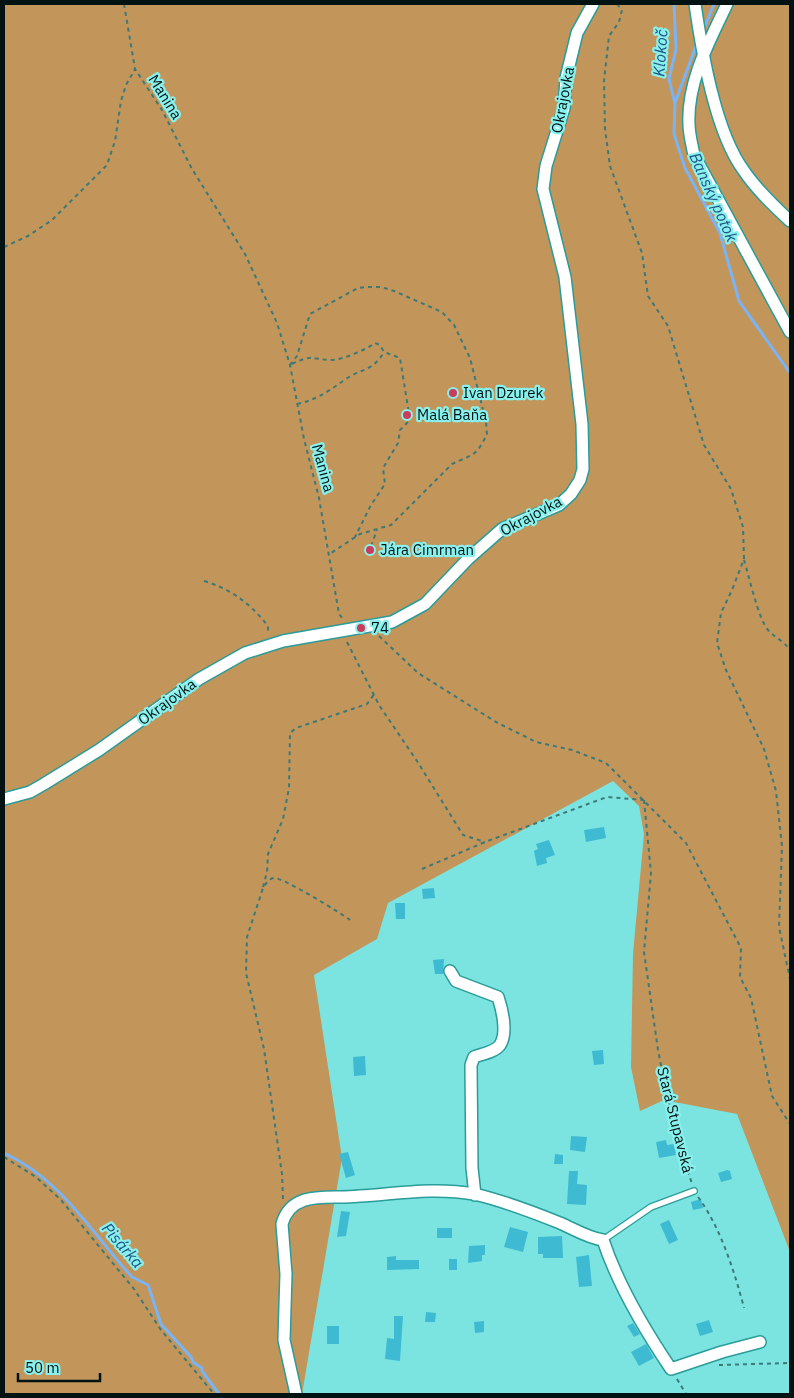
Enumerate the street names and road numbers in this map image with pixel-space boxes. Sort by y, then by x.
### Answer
street label: Okrajovka [547,65,578,135]
street label: Manina [144,71,186,123]
street label: Manina [308,442,339,494]
street label: Okrajovka [497,491,565,540]
street label: Okrajovka [134,674,199,729]
street label: Stará Stupavská [653,1065,698,1175]

